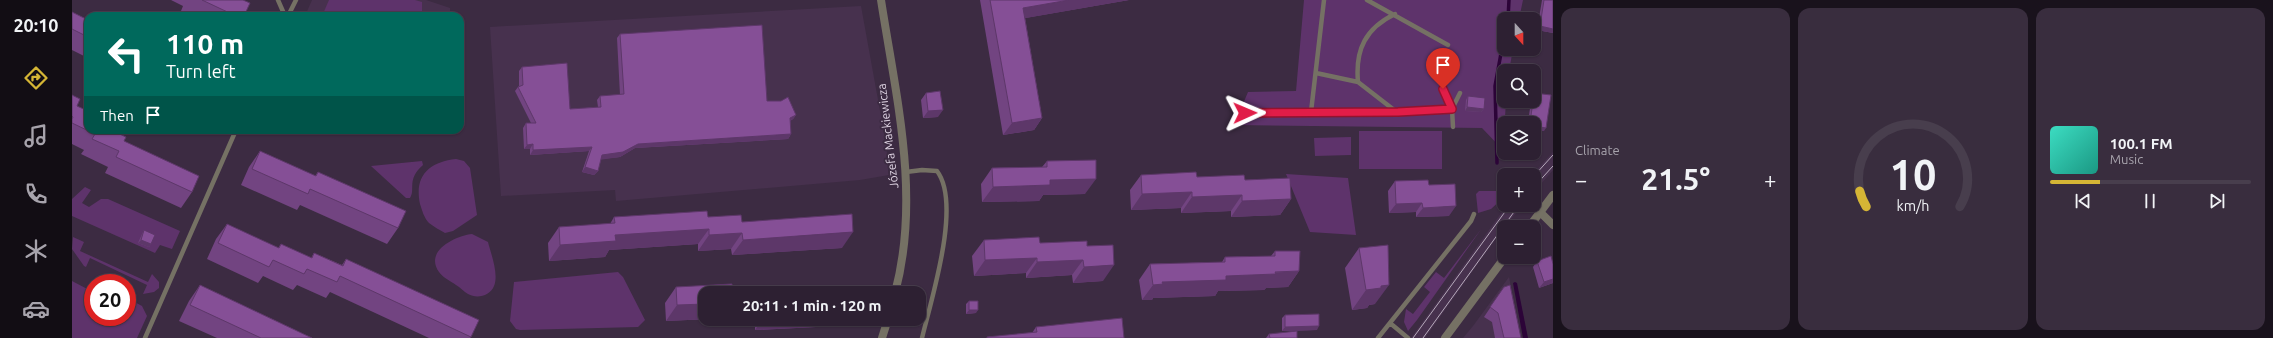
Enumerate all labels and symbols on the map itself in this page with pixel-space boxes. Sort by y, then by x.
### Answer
north arrow [1497,12,1541,56]
pin [1426,48,1460,89]
street label: Józefa Mackiewicza [875,83,900,189]
position arrow [1224,92,1266,134]
speed limit sign: 20 [84,274,136,326]

